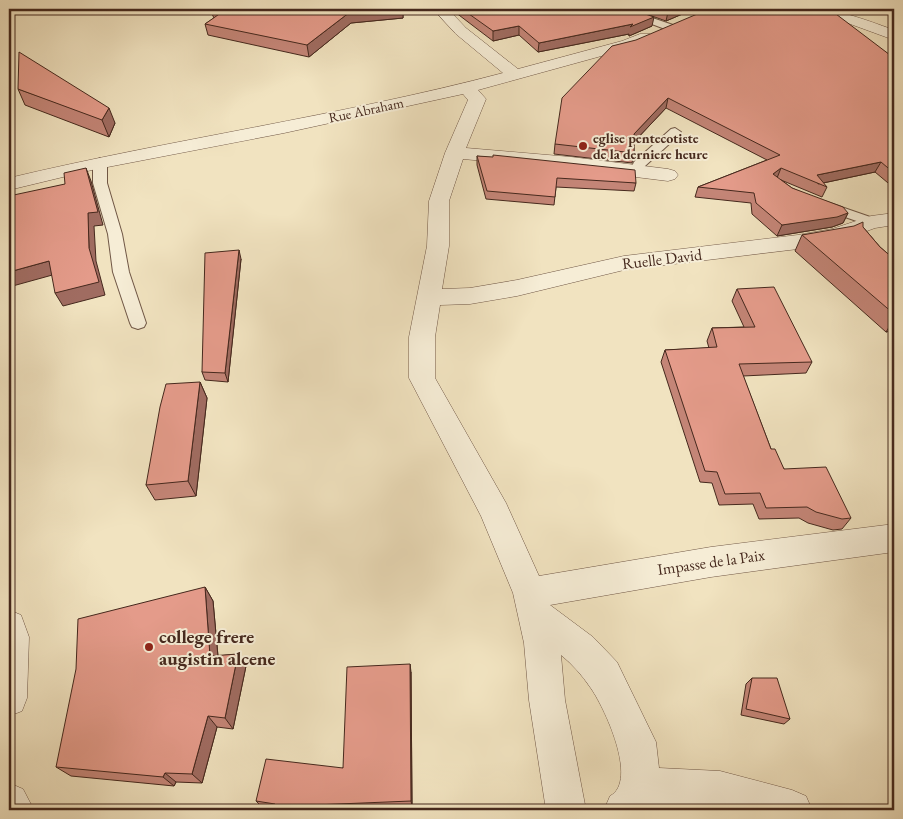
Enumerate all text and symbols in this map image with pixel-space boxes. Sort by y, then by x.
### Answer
street label: Rue Abraham [327,93,405,127]
place label: eglise pentecotiste de la derniere heure [593,129,708,163]
marker: eglise pentecotiste de la derniere heure [577,140,589,152]
street label: Ruelle David [621,244,704,274]
street label: Impasse de la Paix [656,544,766,580]
place label: college frere augistin alcene [159,624,276,671]
marker: college frere augistin alcene [143,641,155,653]

